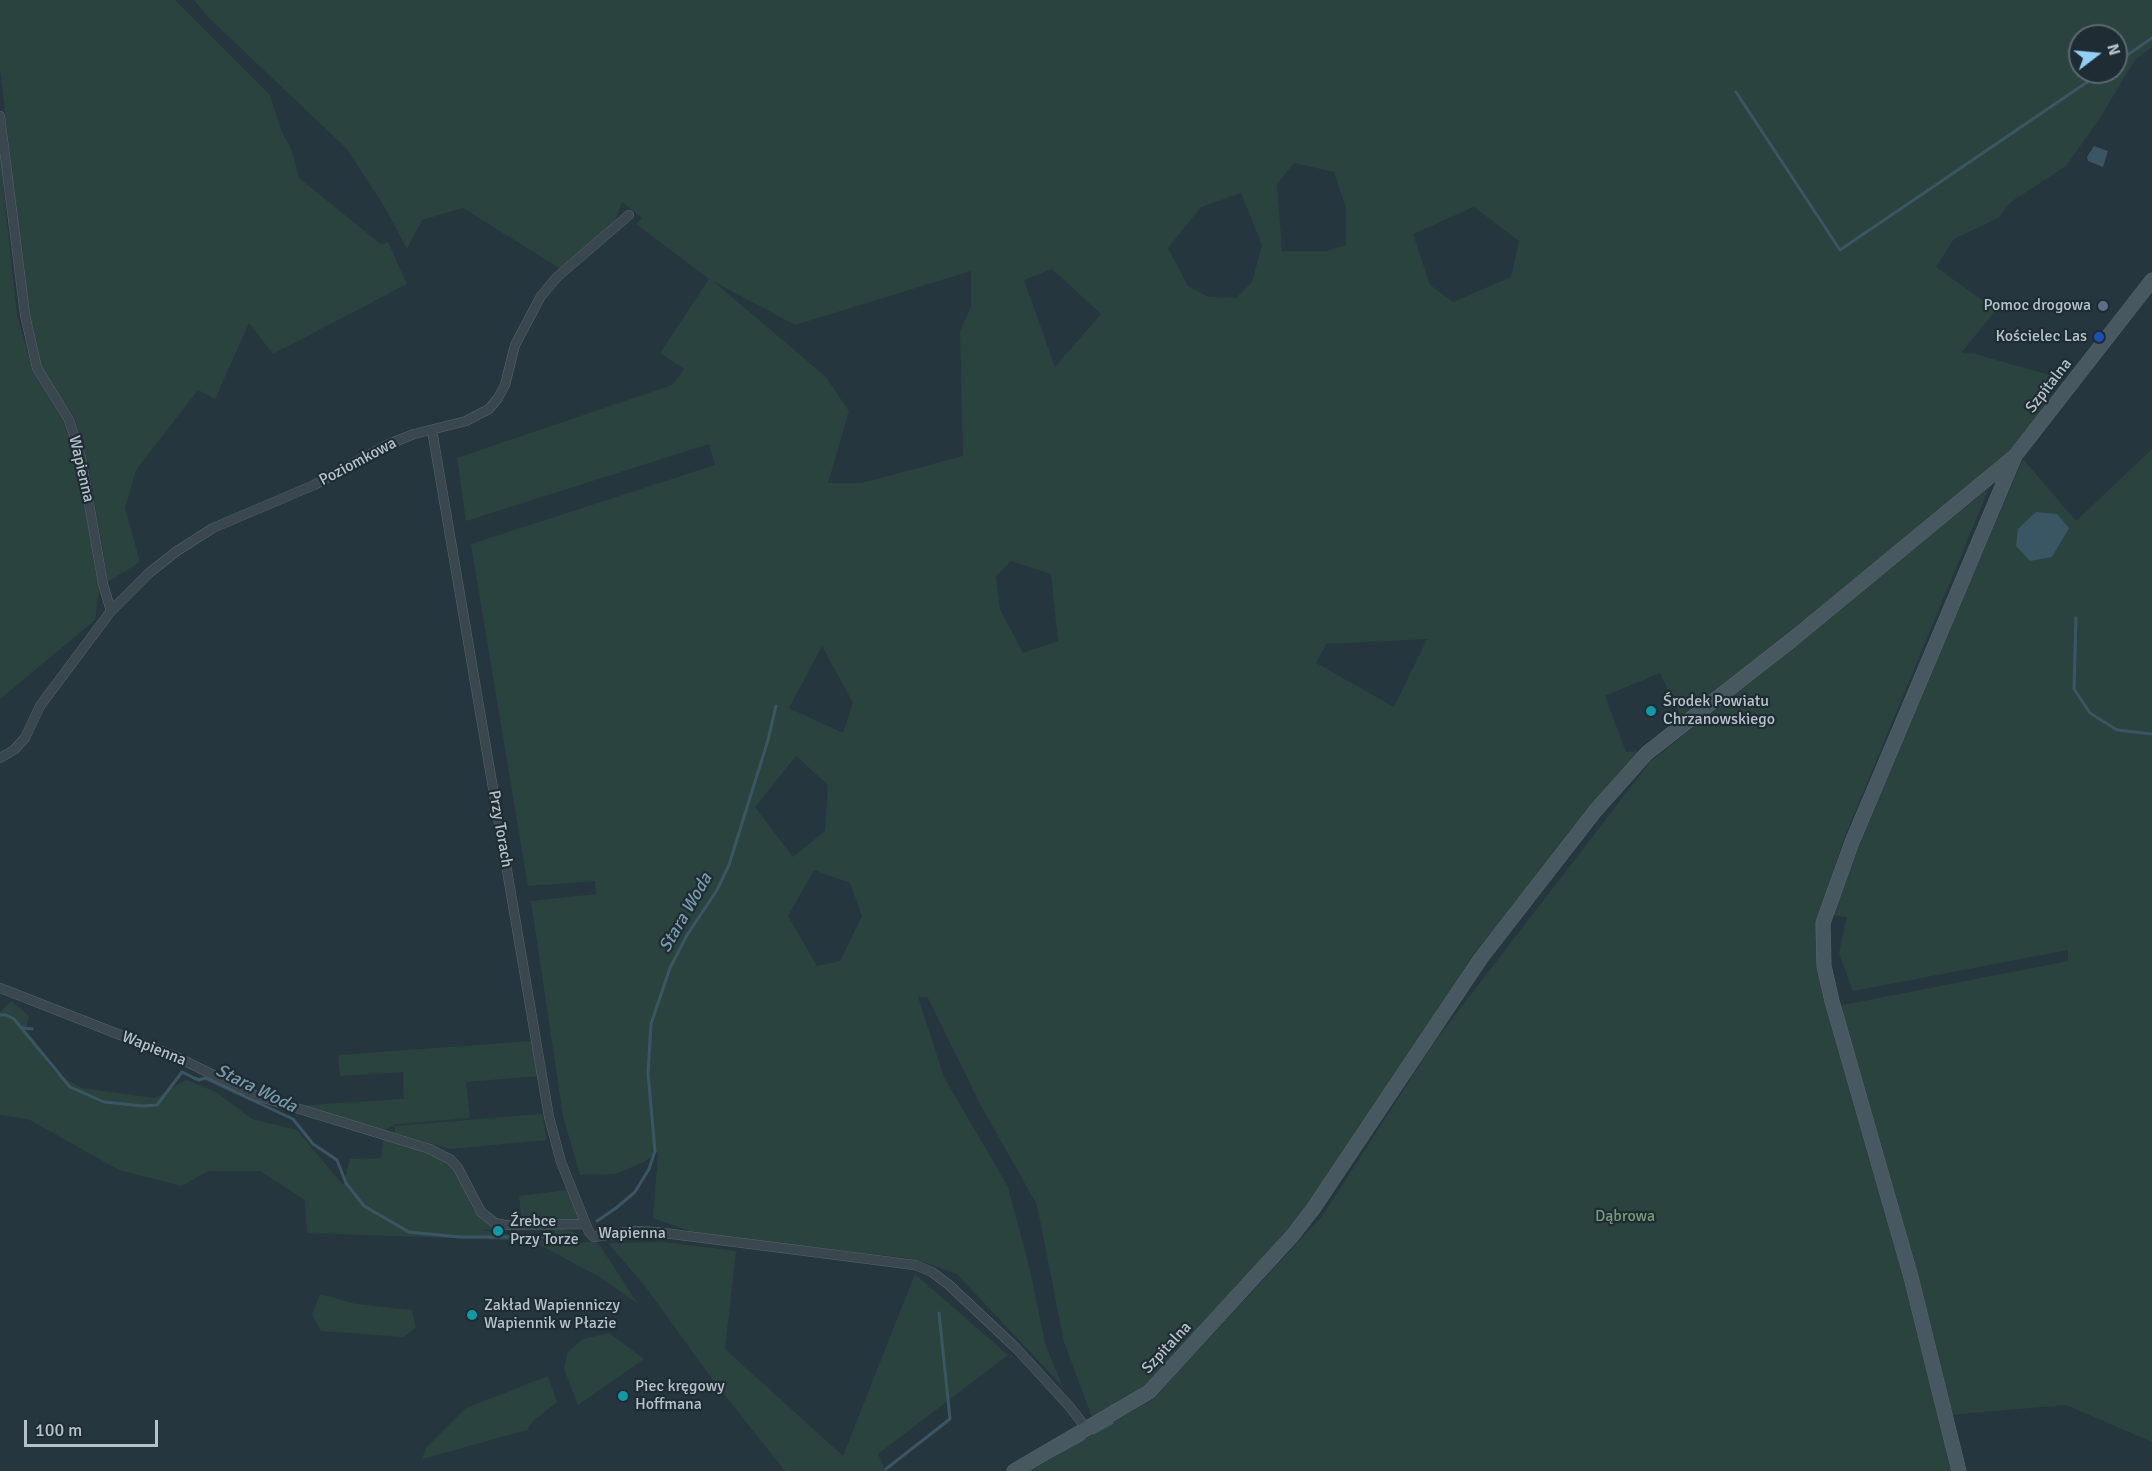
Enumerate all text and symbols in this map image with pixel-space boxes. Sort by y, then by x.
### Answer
north arrow [2068,24,2128,84]
text: N [2102,41,2125,58]
place label: Pomoc drogowa [1983,296,2091,316]
marker: Pomoc drogowa [2096,299,2110,313]
place label: Kościelec Las [1995,327,2087,347]
marker: Kościelec Las [2092,330,2106,344]
street label: Szpitalna [2022,355,2076,417]
street label: Wapienna [64,434,98,504]
street label: Poziomkowa [316,434,400,490]
place label: Środek Powiatu Chrzanowskiego [1663,692,1775,730]
marker: Środek Powiatu Chrzanowskiego [1644,704,1658,718]
street label: Przy Torach [484,789,516,869]
water label: Stara Woda [655,870,717,956]
street label: Wapienna [119,1027,189,1071]
water label: Stara Woda [212,1060,300,1118]
park label: Dąbrowa [1595,1207,1655,1227]
place label: Źrebce Przy Torze [510,1212,579,1250]
marker: Źrebce Przy Torze [491,1224,505,1238]
street label: Wapienna [598,1224,666,1244]
place label: Zakład Wapienniczy Wapiennik w Płazie [484,1296,620,1334]
marker: Zakład Wapienniczy Wapiennik w Płazie [465,1308,479,1322]
street label: Szpitalna [1138,1318,1196,1378]
place label: Piec kręgowy Hoffmana [635,1377,725,1415]
marker: Piec kręgowy Hoffmana [616,1389,630,1403]
scale bar [27,1408,160,1446]
text: 100 m [35,1419,82,1441]

